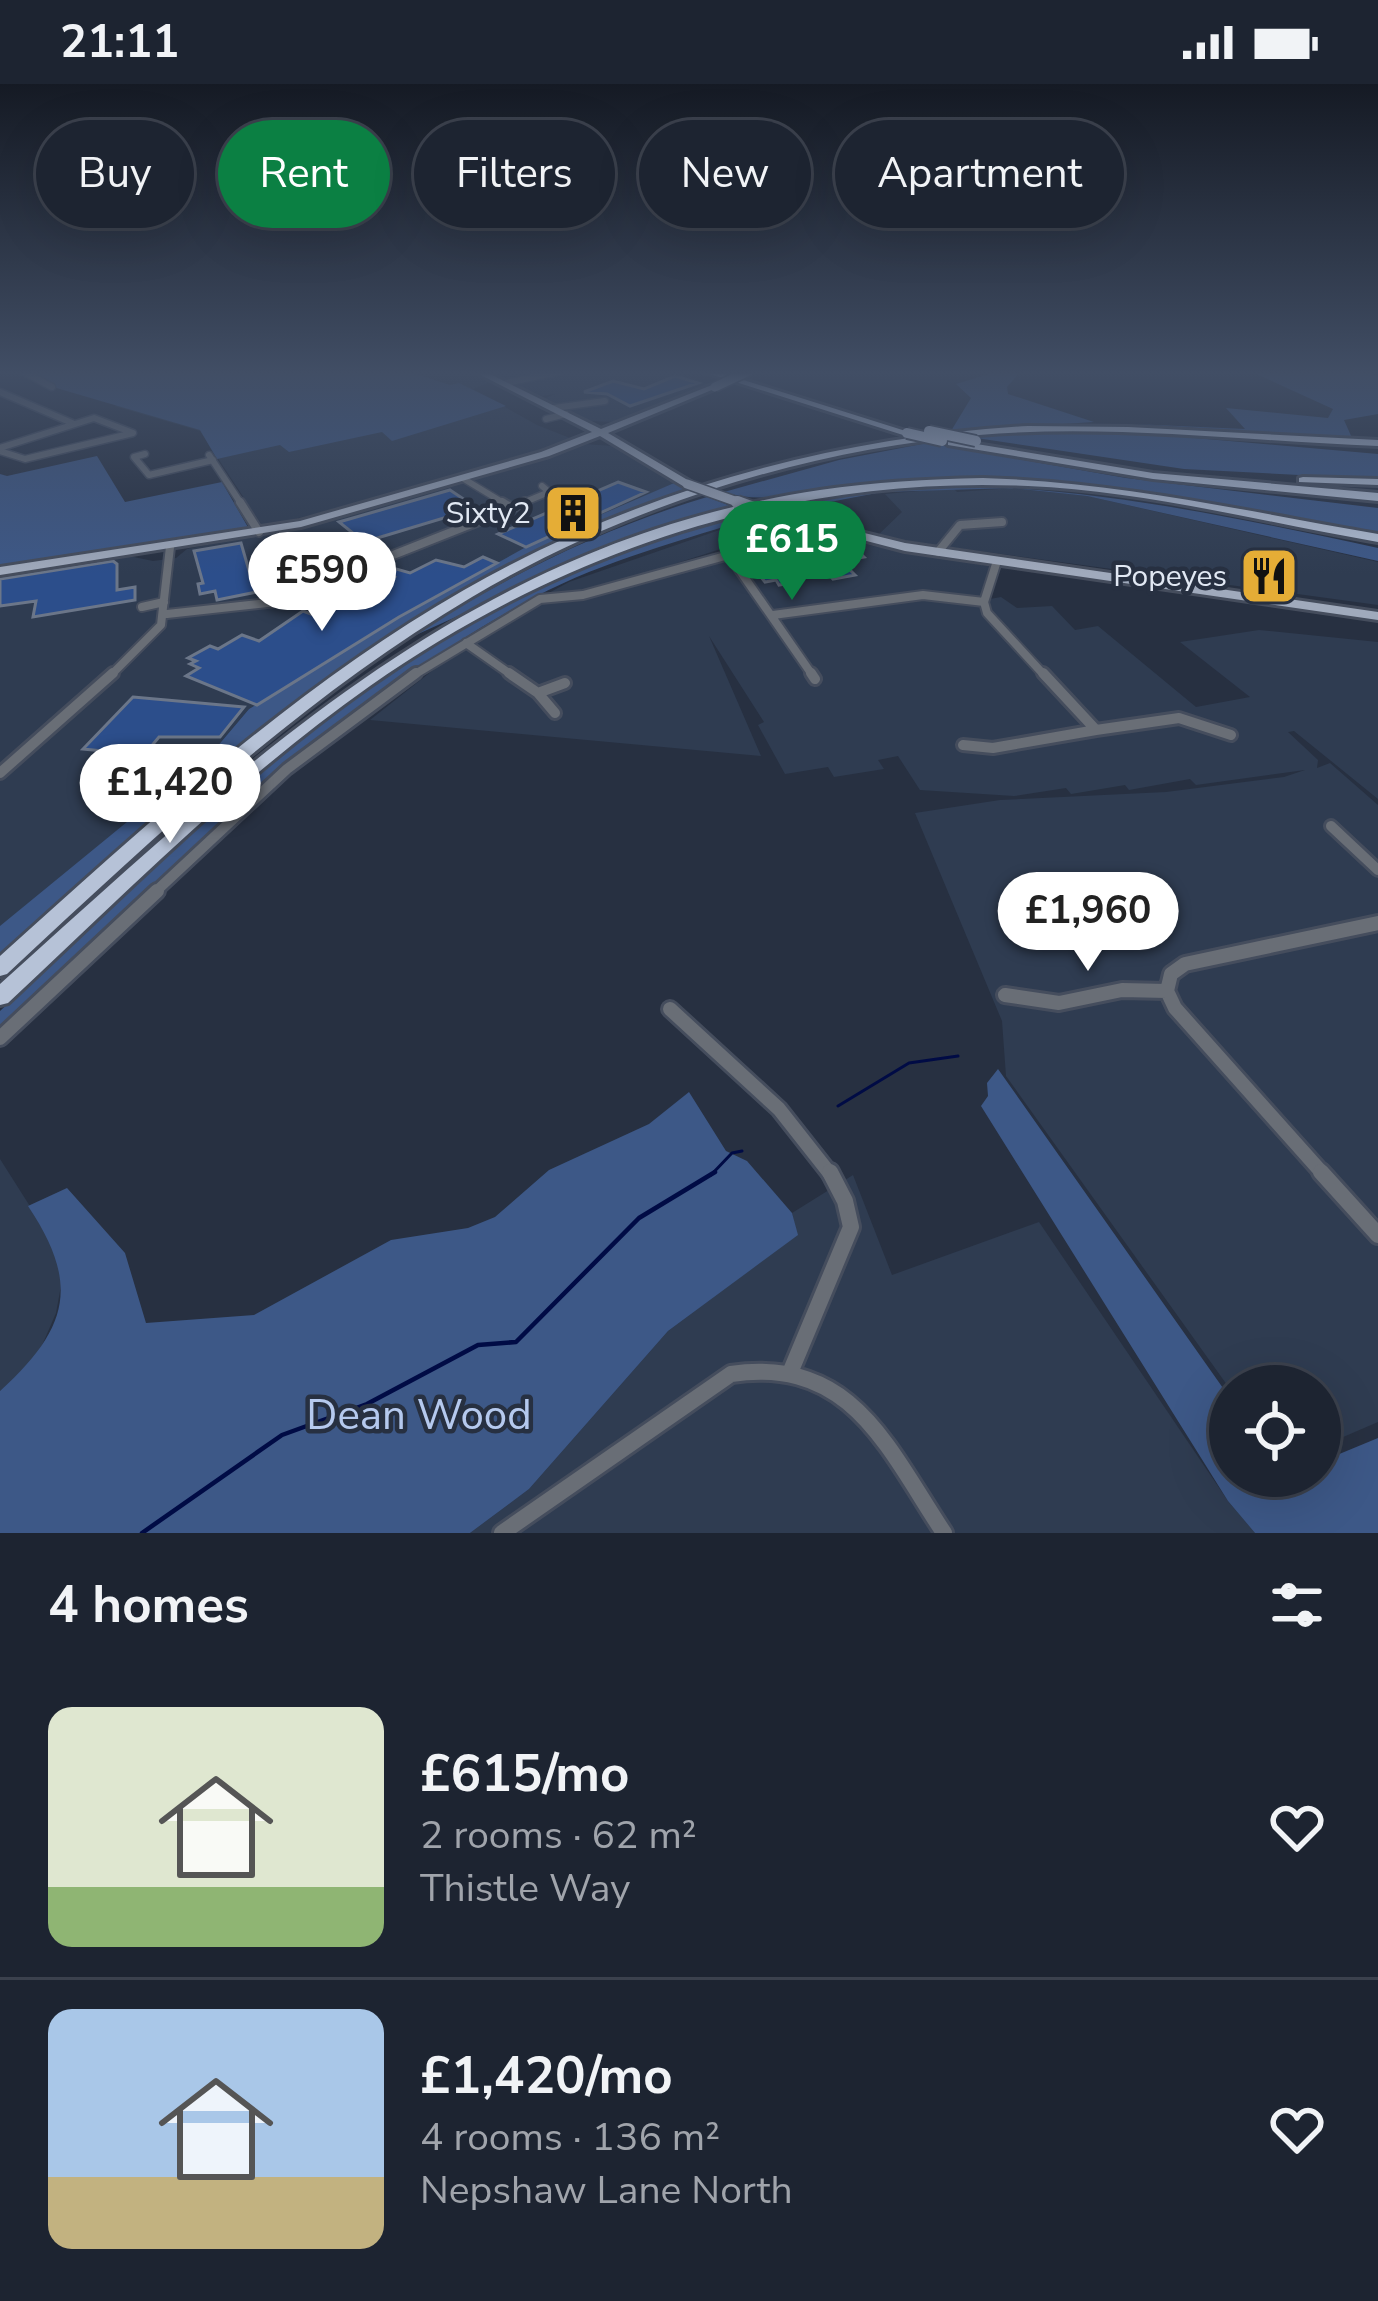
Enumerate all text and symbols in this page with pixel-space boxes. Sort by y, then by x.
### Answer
text: 21:11 [60,12,179,73]
chip: Buy [36,120,194,228]
chip: Rent [218,120,390,228]
chip: Filters [414,120,615,228]
chip: New [639,120,811,228]
chip: Apartment [835,120,1124,228]
building icon: Sixty2 [542,482,604,544]
place label: Sixty2 [446,493,531,534]
pin: £615 [721,501,863,603]
text: £615 [745,513,839,566]
pin: £590 [251,532,393,634]
text: £590 [275,544,369,597]
restaurant icon: Popeyes [1238,545,1300,607]
place label: Popeyes [1113,556,1227,597]
pin: £1,420 [72,744,268,846]
text: £1,420 [107,756,233,809]
pin: £1,960 [990,872,1186,974]
text: £1,960 [1025,884,1151,937]
map controls [1209,1365,1341,1497]
button: locate [1209,1365,1341,1497]
park label: Dean Wood [306,1387,532,1444]
text: 4 homes [48,1570,249,1640]
icon: filters [1264,1572,1330,1638]
text: £615/mo [420,1739,629,1809]
icon: home [144,1755,288,1899]
icon: heart [1264,1794,1330,1860]
text: 2 rooms · 62 m² [420,1809,697,1862]
text: Thistle Way [420,1862,630,1915]
text: £1,420/mo [420,2041,673,2111]
icon: home [144,2057,288,2201]
icon: heart [1264,2096,1330,2162]
text: 4 rooms · 136 m² [420,2111,720,2164]
text: Nepshaw Lane North [420,2164,793,2217]

